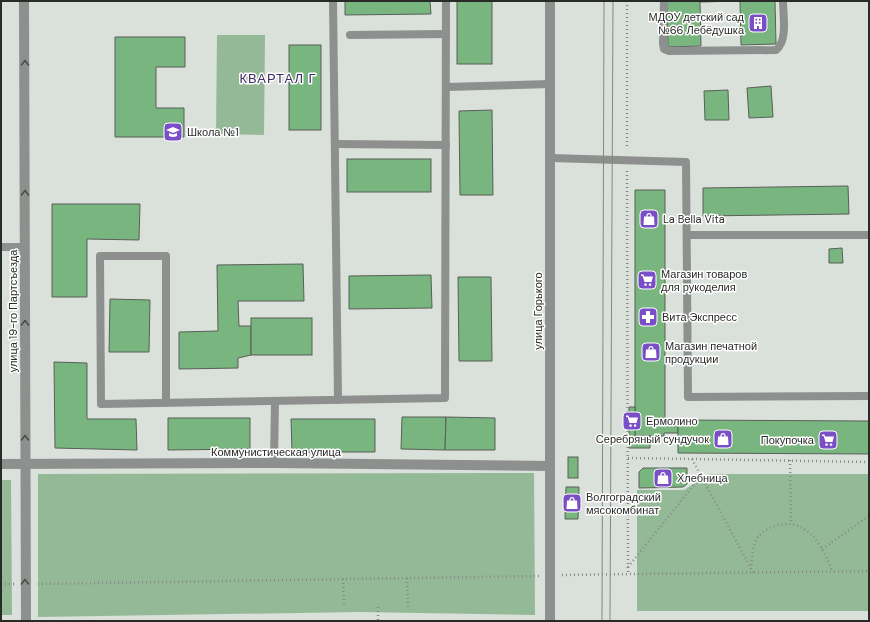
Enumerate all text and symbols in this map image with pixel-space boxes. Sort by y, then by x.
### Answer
place label: МДОУ детский сад №66 Лебёдушка [649,10,745,37]
building icon: МДОУ детский сад №66 Лебёдушка [747,12,769,34]
one-way arrow [21,60,29,66]
district label: КВАРТАЛ Г [239,70,317,87]
school or university icon: Школа №1 [162,121,184,143]
place label: Школа №1 [187,125,239,139]
one-way arrow [21,190,29,196]
shop icon: La Bella Vita [638,208,660,230]
place label: La Bella Vita [663,212,725,226]
street label: улица 19-го Партсъезда [6,249,20,372]
place label: Магазин товаров для рукоделия [661,267,747,294]
supermarket icon: Магазин товаров для рукоделия [636,269,658,291]
street label: улица Горького [531,272,545,350]
pharmacy icon: Вита Экспресс [637,306,659,328]
place label: Вита Экспресс [662,310,737,324]
one-way arrow [21,320,29,326]
place label: Магазин печатной продукции [665,339,757,366]
shop icon: Магазин печатной продукции [640,341,662,363]
supermarket icon: Ермолино [621,410,643,432]
place label: Ермолино [646,414,698,428]
shop icon: Серебряный сундучок [712,428,734,450]
supermarket icon: Покупочка [817,429,839,451]
place label: Серебряный сундучок [596,432,709,446]
place label: Покупочка [761,433,815,447]
one-way arrow [21,435,29,441]
street label: Коммунистическая улица [211,445,342,459]
shop icon: Хлебница [652,467,674,489]
place label: Хлебница [677,471,729,485]
place label: Волгоградский мясокомбинат [586,490,661,517]
shop icon: Волгоградский мясокомбинат [561,492,583,514]
one-way arrow [21,579,29,585]

